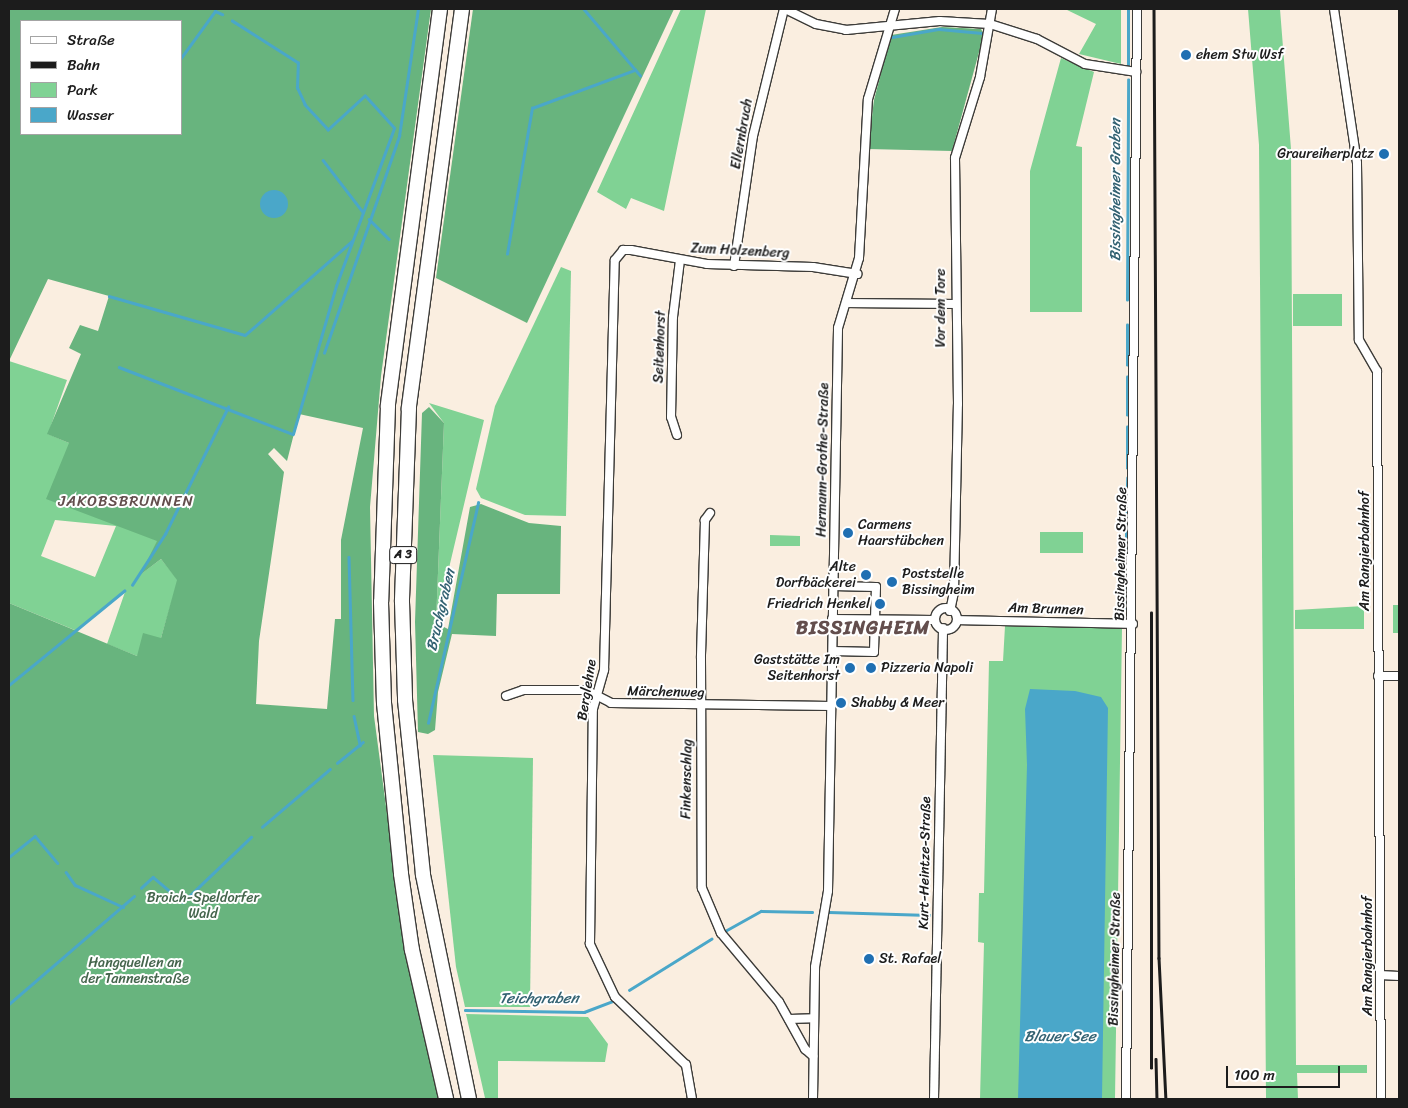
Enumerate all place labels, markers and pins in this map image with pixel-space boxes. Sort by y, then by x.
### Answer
place label: ehem Stw Wsf [1196,47,1284,63]
marker: ehem Stw Wsf [1180,49,1192,61]
place label: Graureiherplatz [1277,146,1374,162]
marker: Graureiherplatz [1378,148,1390,160]
place label: Carmens Haarstübchen [858,517,944,550]
marker: Carmens Haarstübchen [842,527,854,539]
place label: Alte Dorfbäckerei [776,559,856,592]
place label: Poststelle Bissingheim [902,566,975,598]
marker: Alte Dorfbäckerei [860,569,872,581]
marker: Poststelle Bissingheim [886,576,898,588]
place label: Friedrich Henkel [767,596,870,612]
marker: Friedrich Henkel [874,598,886,610]
place label: Gaststätte Im Seitenhorst [754,652,840,684]
place label: Pizzeria Napoli [881,660,973,676]
marker: Gaststätte Im Seitenhorst [844,662,856,674]
marker: Pizzeria Napoli [865,662,877,674]
place label: Shabby & Meer [851,695,944,711]
marker: Shabby & Meer [835,697,847,709]
place label: St. Rafael [879,951,941,967]
marker: St. Rafael [863,953,875,965]

